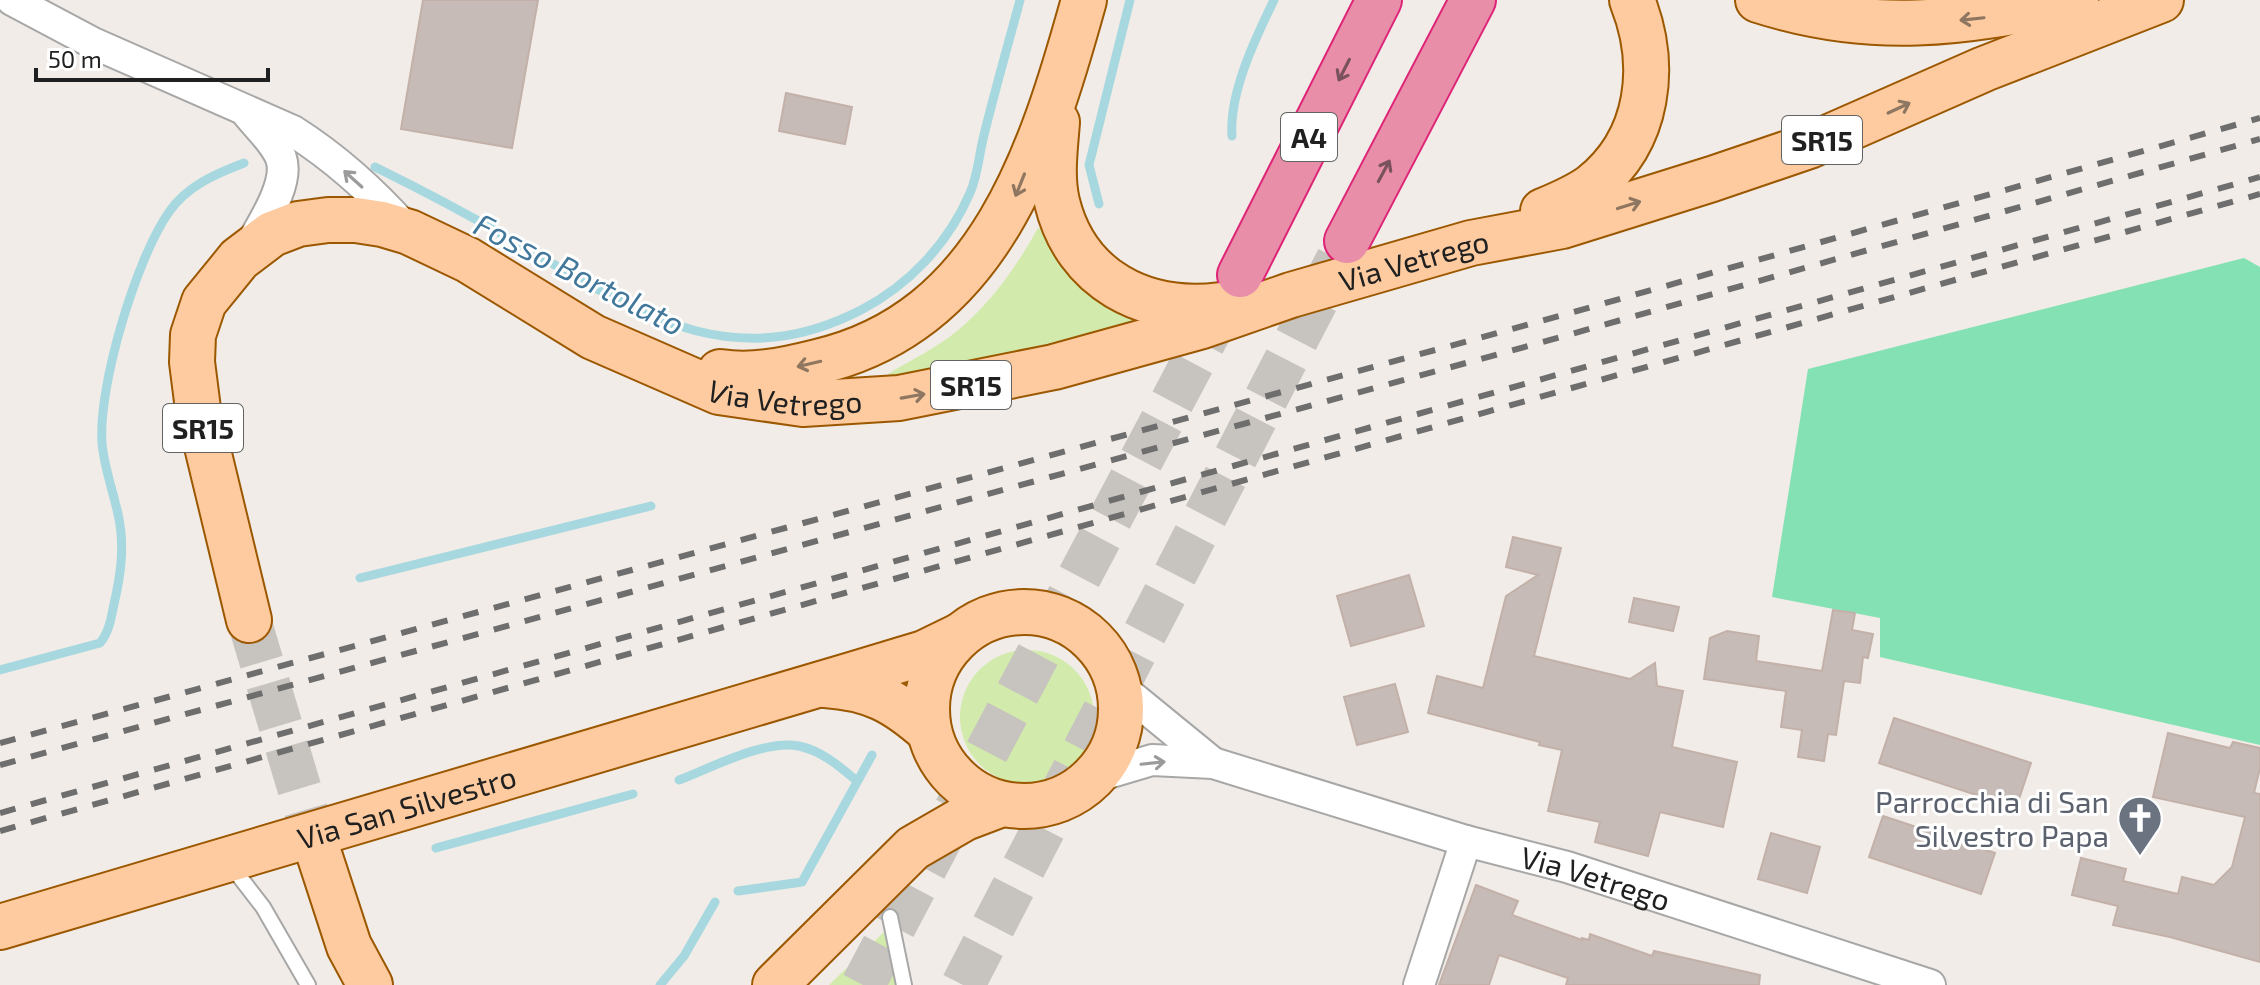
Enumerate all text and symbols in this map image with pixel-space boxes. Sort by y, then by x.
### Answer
one-way arrow [1959,12,1986,27]
scale bar [36,32,268,82]
text: 50 m [48,44,102,73]
one-way arrow [1336,57,1351,81]
one-way arrow [1887,100,1911,115]
road number: A4 [1281,113,1337,161]
road number: SR15 [1782,116,1862,164]
one-way arrow [1376,160,1392,184]
one-way arrow [343,170,363,188]
one-way arrow [1011,172,1026,197]
one-way arrow [1616,197,1641,212]
water label: Fosso Bortolato [469,204,691,342]
street label: Via Vetrego [1335,222,1492,298]
one-way arrow [797,357,823,372]
road number: SR15 [931,361,1011,409]
street label: Via Vetrego [702,371,863,422]
one-way arrow [900,387,925,402]
road number: SR15 [163,404,243,452]
one-way arrow [1139,755,1166,770]
street label: Via San Silvestro [293,757,520,856]
place label: Parrocchia di San Silvestro Papa [1875,783,2109,853]
church icon: Parrocchia di San Silvestro Papa [2116,794,2164,857]
street label: Via Vetrego [1517,838,1675,917]

